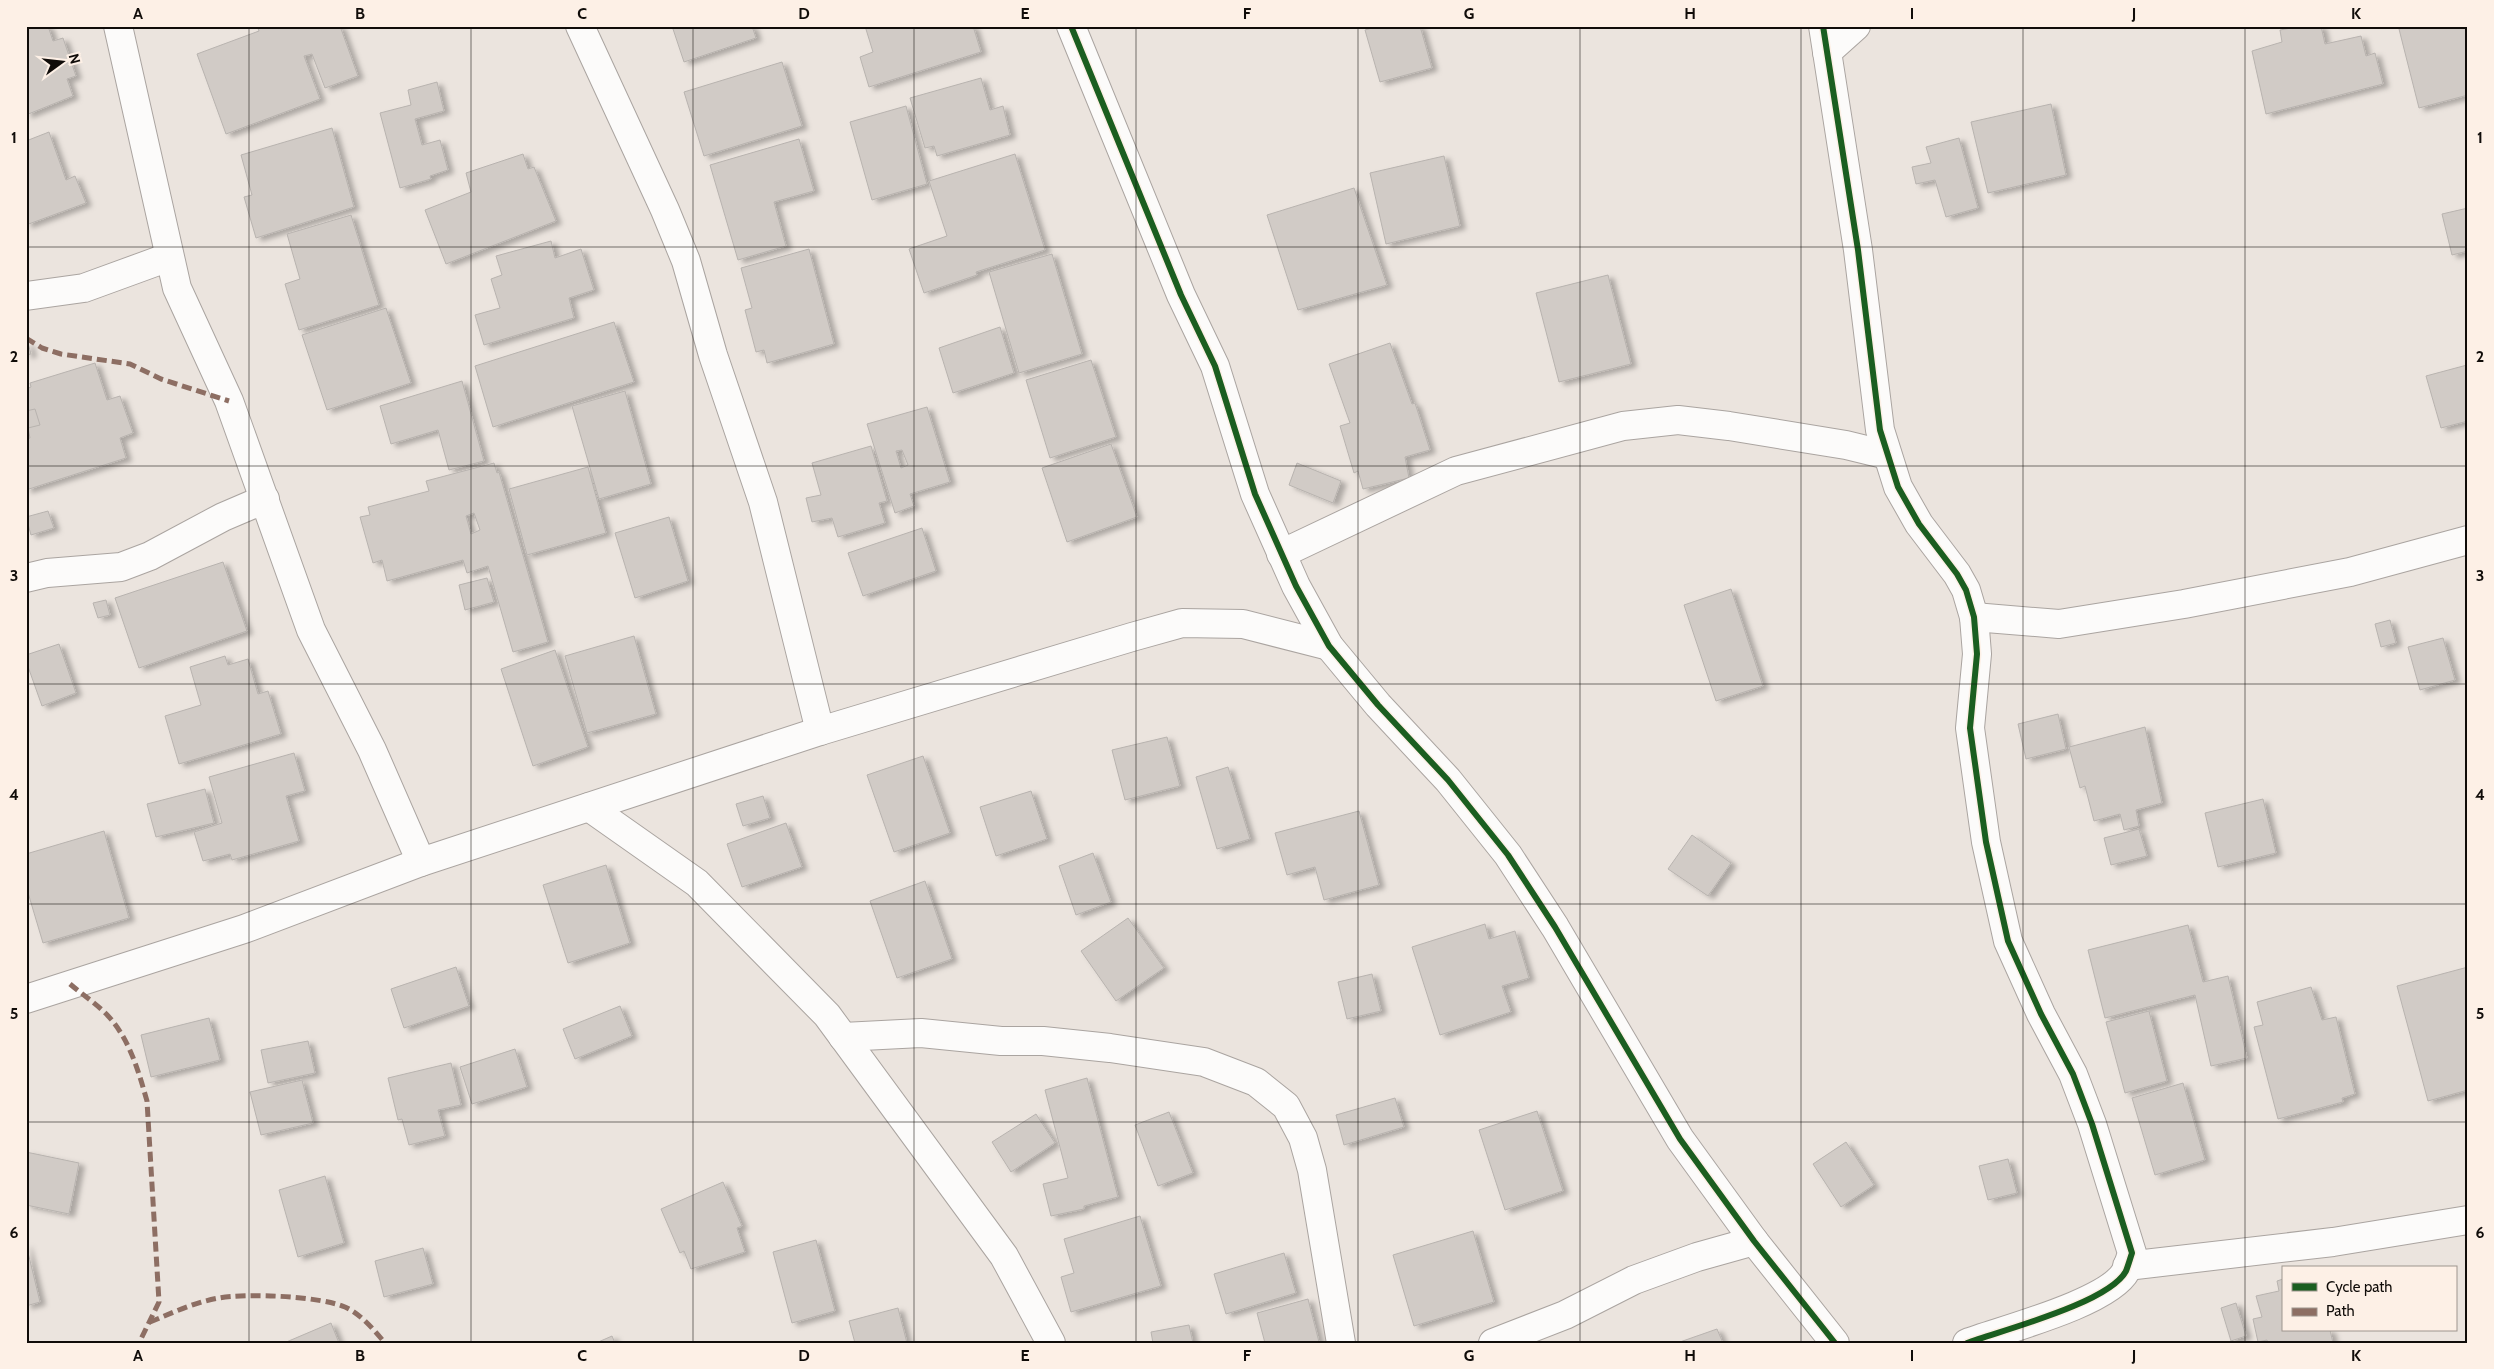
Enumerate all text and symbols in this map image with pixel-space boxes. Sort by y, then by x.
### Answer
text: A [133,4,143,23]
text: B [355,4,365,23]
text: C [577,4,587,23]
text: D [798,4,810,23]
text: E [1020,4,1030,23]
text: F [1243,4,1252,23]
text: G [1464,4,1474,23]
text: H [1684,4,1696,23]
text: I [1910,4,1914,23]
text: J [2131,4,2136,23]
text: K [2351,4,2361,23]
north arrow [38,38,88,88]
text: N [65,52,85,66]
text: 1 [11,128,17,147]
text: 1 [2477,128,2483,147]
text: 2 [10,347,18,366]
text: 2 [2476,347,2484,366]
text: 3 [10,566,18,585]
text: 3 [2476,566,2484,585]
text: 4 [9,785,19,804]
text: 4 [2475,785,2485,804]
text: 5 [10,1004,18,1023]
text: 5 [2476,1004,2484,1023]
text: 6 [10,1223,19,1242]
text: 6 [2476,1223,2485,1242]
legend [2282,1266,2456,1332]
text: Cycle path [2326,1278,2392,1296]
text: Path [2326,1302,2355,1320]
text: A [133,1346,143,1365]
text: B [355,1346,365,1365]
text: C [577,1346,587,1365]
text: D [798,1346,810,1365]
text: E [1020,1346,1030,1365]
text: F [1243,1346,1252,1365]
text: G [1464,1346,1474,1365]
text: H [1684,1346,1696,1365]
text: I [1910,1346,1914,1365]
text: J [2131,1346,2136,1365]
text: K [2351,1346,2361,1365]

